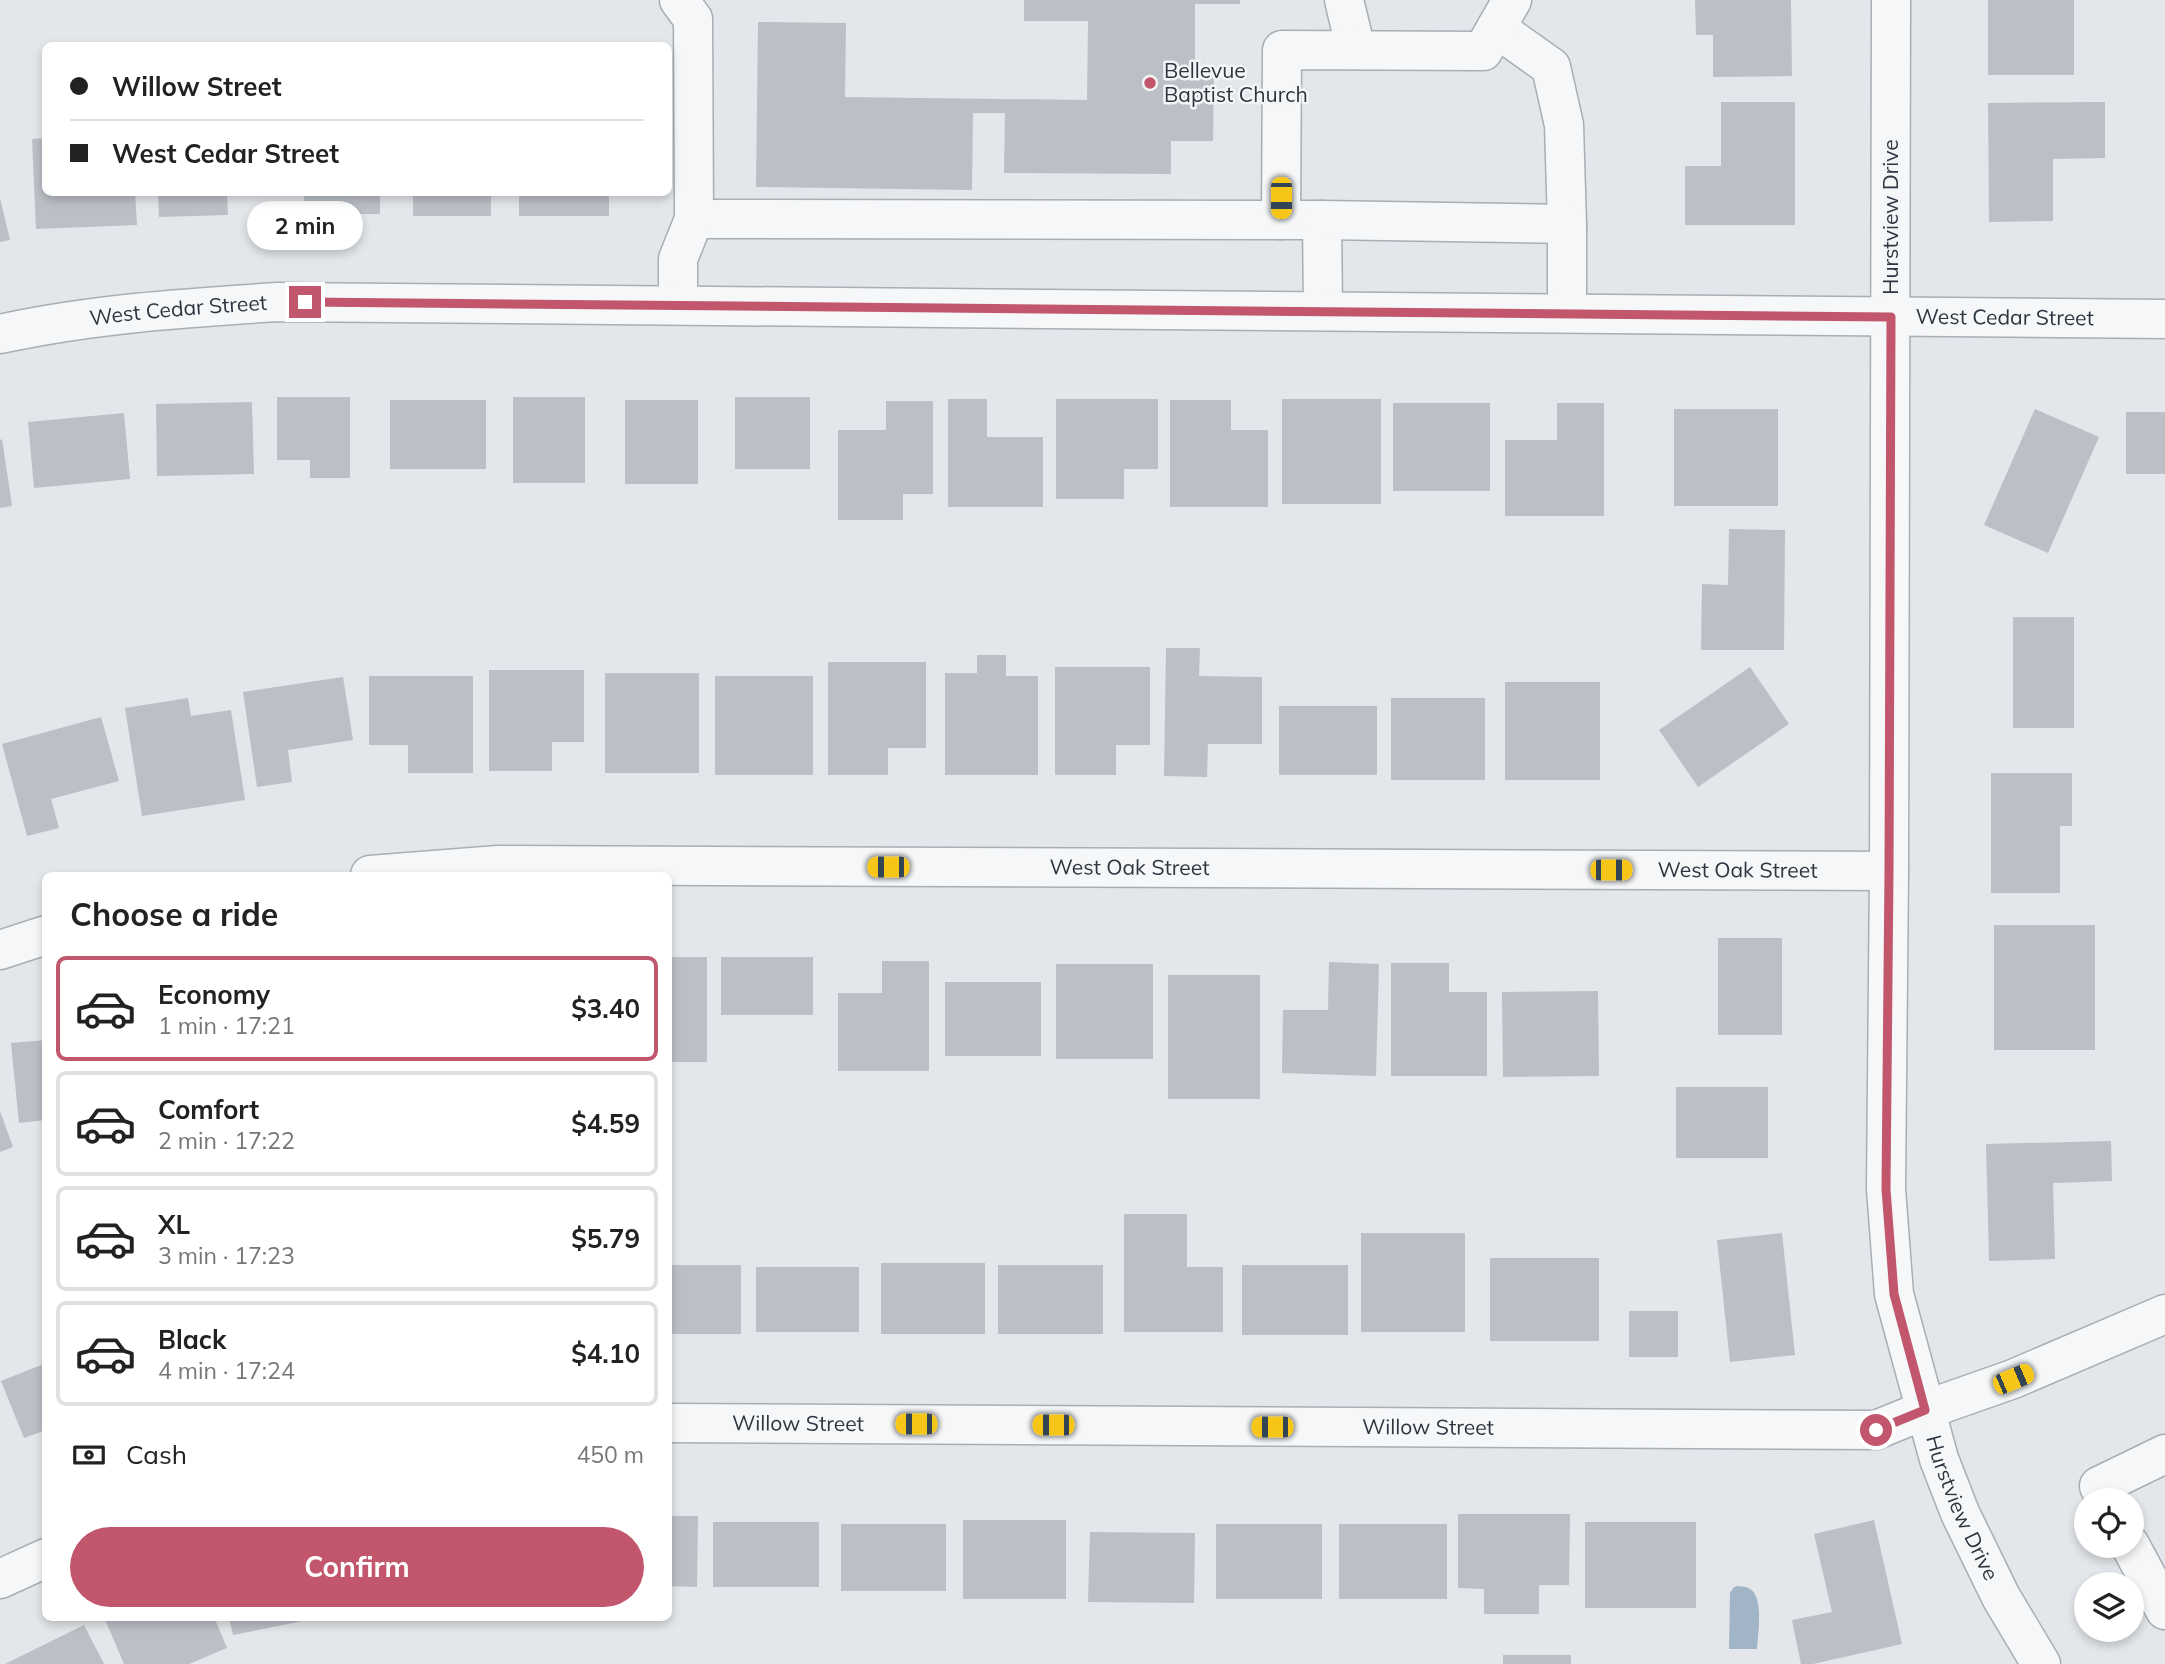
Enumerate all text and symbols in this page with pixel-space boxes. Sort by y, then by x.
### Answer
place label: Bellevue Baptist Church [1164,57,1308,107]
text: Willow Street [112,70,282,103]
marker: Bellevue Baptist Church [1142,75,1158,91]
text: West Cedar Street [112,137,339,170]
street label: Hurstview Drive [1877,139,1903,295]
car [1271,177,1292,219]
callout: 2 min [247,201,363,250]
text: 2 min [275,211,335,240]
route end [289,286,321,318]
street label: West Cedar Street [88,289,268,330]
street label: West Cedar Street [1916,303,2094,330]
street label: West Oak Street [1050,853,1210,880]
street label: West Oak Street [1658,856,1818,883]
car [868,857,910,878]
car [1591,860,1633,881]
text: Choose a ride [70,894,278,934]
icon: car [74,977,137,1040]
text: Economy [158,978,270,1011]
text: $3.40 [571,992,640,1025]
text: 1 min · 17:21 [158,1011,295,1040]
icon: car [74,1092,137,1155]
text: Comfort [158,1093,259,1126]
text: $4.59 [571,1107,640,1140]
text: 2 min · 17:22 [158,1126,295,1155]
icon: car [74,1207,137,1270]
text: XL [158,1208,190,1241]
text: $5.79 [571,1222,640,1255]
text: 3 min · 17:23 [158,1241,295,1270]
icon: car [74,1322,137,1385]
text: Black [158,1323,226,1356]
text: $4.10 [571,1337,640,1370]
text: 4 min · 17:24 [158,1356,295,1385]
car [1990,1361,2037,1397]
street label: Willow Street [732,1409,864,1436]
street label: Willow Street [1362,1413,1494,1440]
car [896,1414,938,1435]
route start [1860,1414,1892,1446]
car [1033,1415,1075,1436]
car [1252,1417,1294,1438]
street label: Hurstview Drive [1921,1432,2005,1584]
icon: cash [70,1436,108,1474]
text: Cash [126,1438,187,1471]
text: 450 m [576,1440,644,1469]
map controls [2074,1488,2144,1642]
button: locate [2074,1488,2144,1558]
button: Confirm [70,1527,644,1607]
button: layers [2074,1572,2144,1642]

